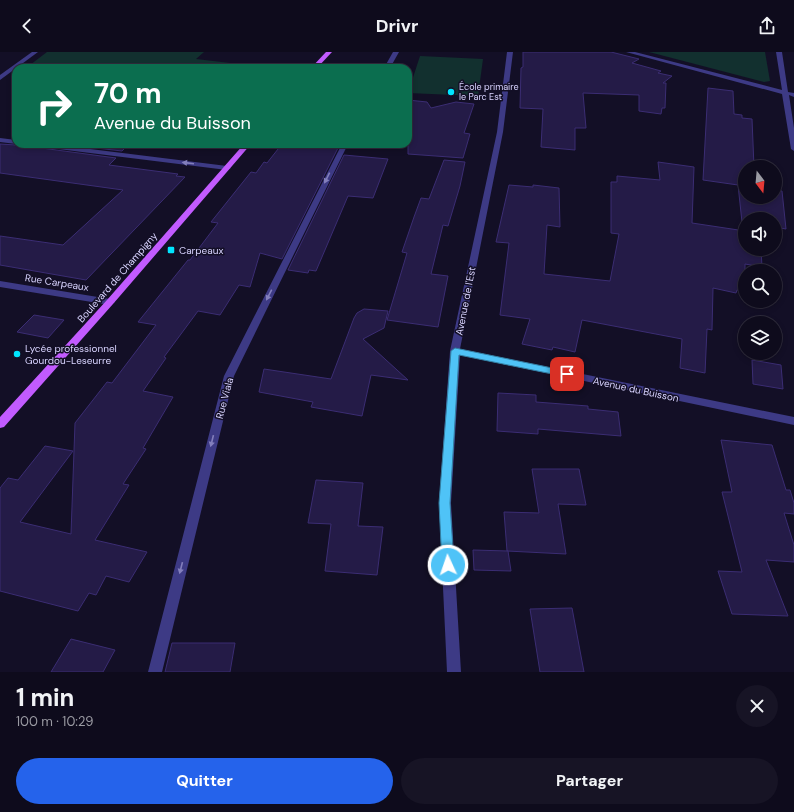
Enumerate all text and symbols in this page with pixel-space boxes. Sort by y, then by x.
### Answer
text: Drivr [376,14,418,38]
icon: back [16,15,38,37]
icon: share [756,15,778,37]
text: 70 m [94,75,162,112]
icon: right [28,80,80,132]
place label: École primaire le Parc Est [459,80,519,103]
marker: École primaire le Parc Est [446,87,456,97]
text: Avenue du Buisson [94,111,251,135]
one-way arrow [182,160,194,166]
north arrow [738,160,782,204]
map controls [738,160,782,360]
one-way arrow [324,173,330,184]
button: sound [738,212,782,256]
street label: Boulevard de Champigny [75,229,160,325]
place label: Carpeaux [179,244,223,257]
marker: Carpeaux [166,245,176,255]
button: search [738,264,782,308]
street label: Avenue de l'Est [452,266,479,336]
street label: Rue Carpeaux [24,271,90,294]
one-way arrow [266,289,272,301]
button: layers [738,316,782,360]
place label: Lycée professionnel Gourdou-Leseurre [25,342,117,367]
marker: Lycée professionnel Gourdou-Leseurre [12,349,22,359]
pin [550,357,584,391]
icon: arrive [556,363,578,385]
street label: Avenue du Buisson [592,374,680,405]
street label: Rue Viala [213,376,236,420]
one-way arrow [209,435,215,448]
position arrow [427,544,469,586]
one-way arrow [178,561,184,574]
text: 1 min [16,682,74,713]
button: close [736,685,778,727]
text: 100 m · 10:29 [16,713,93,730]
button: Quitter [16,758,393,804]
button: Partager [401,758,778,804]

